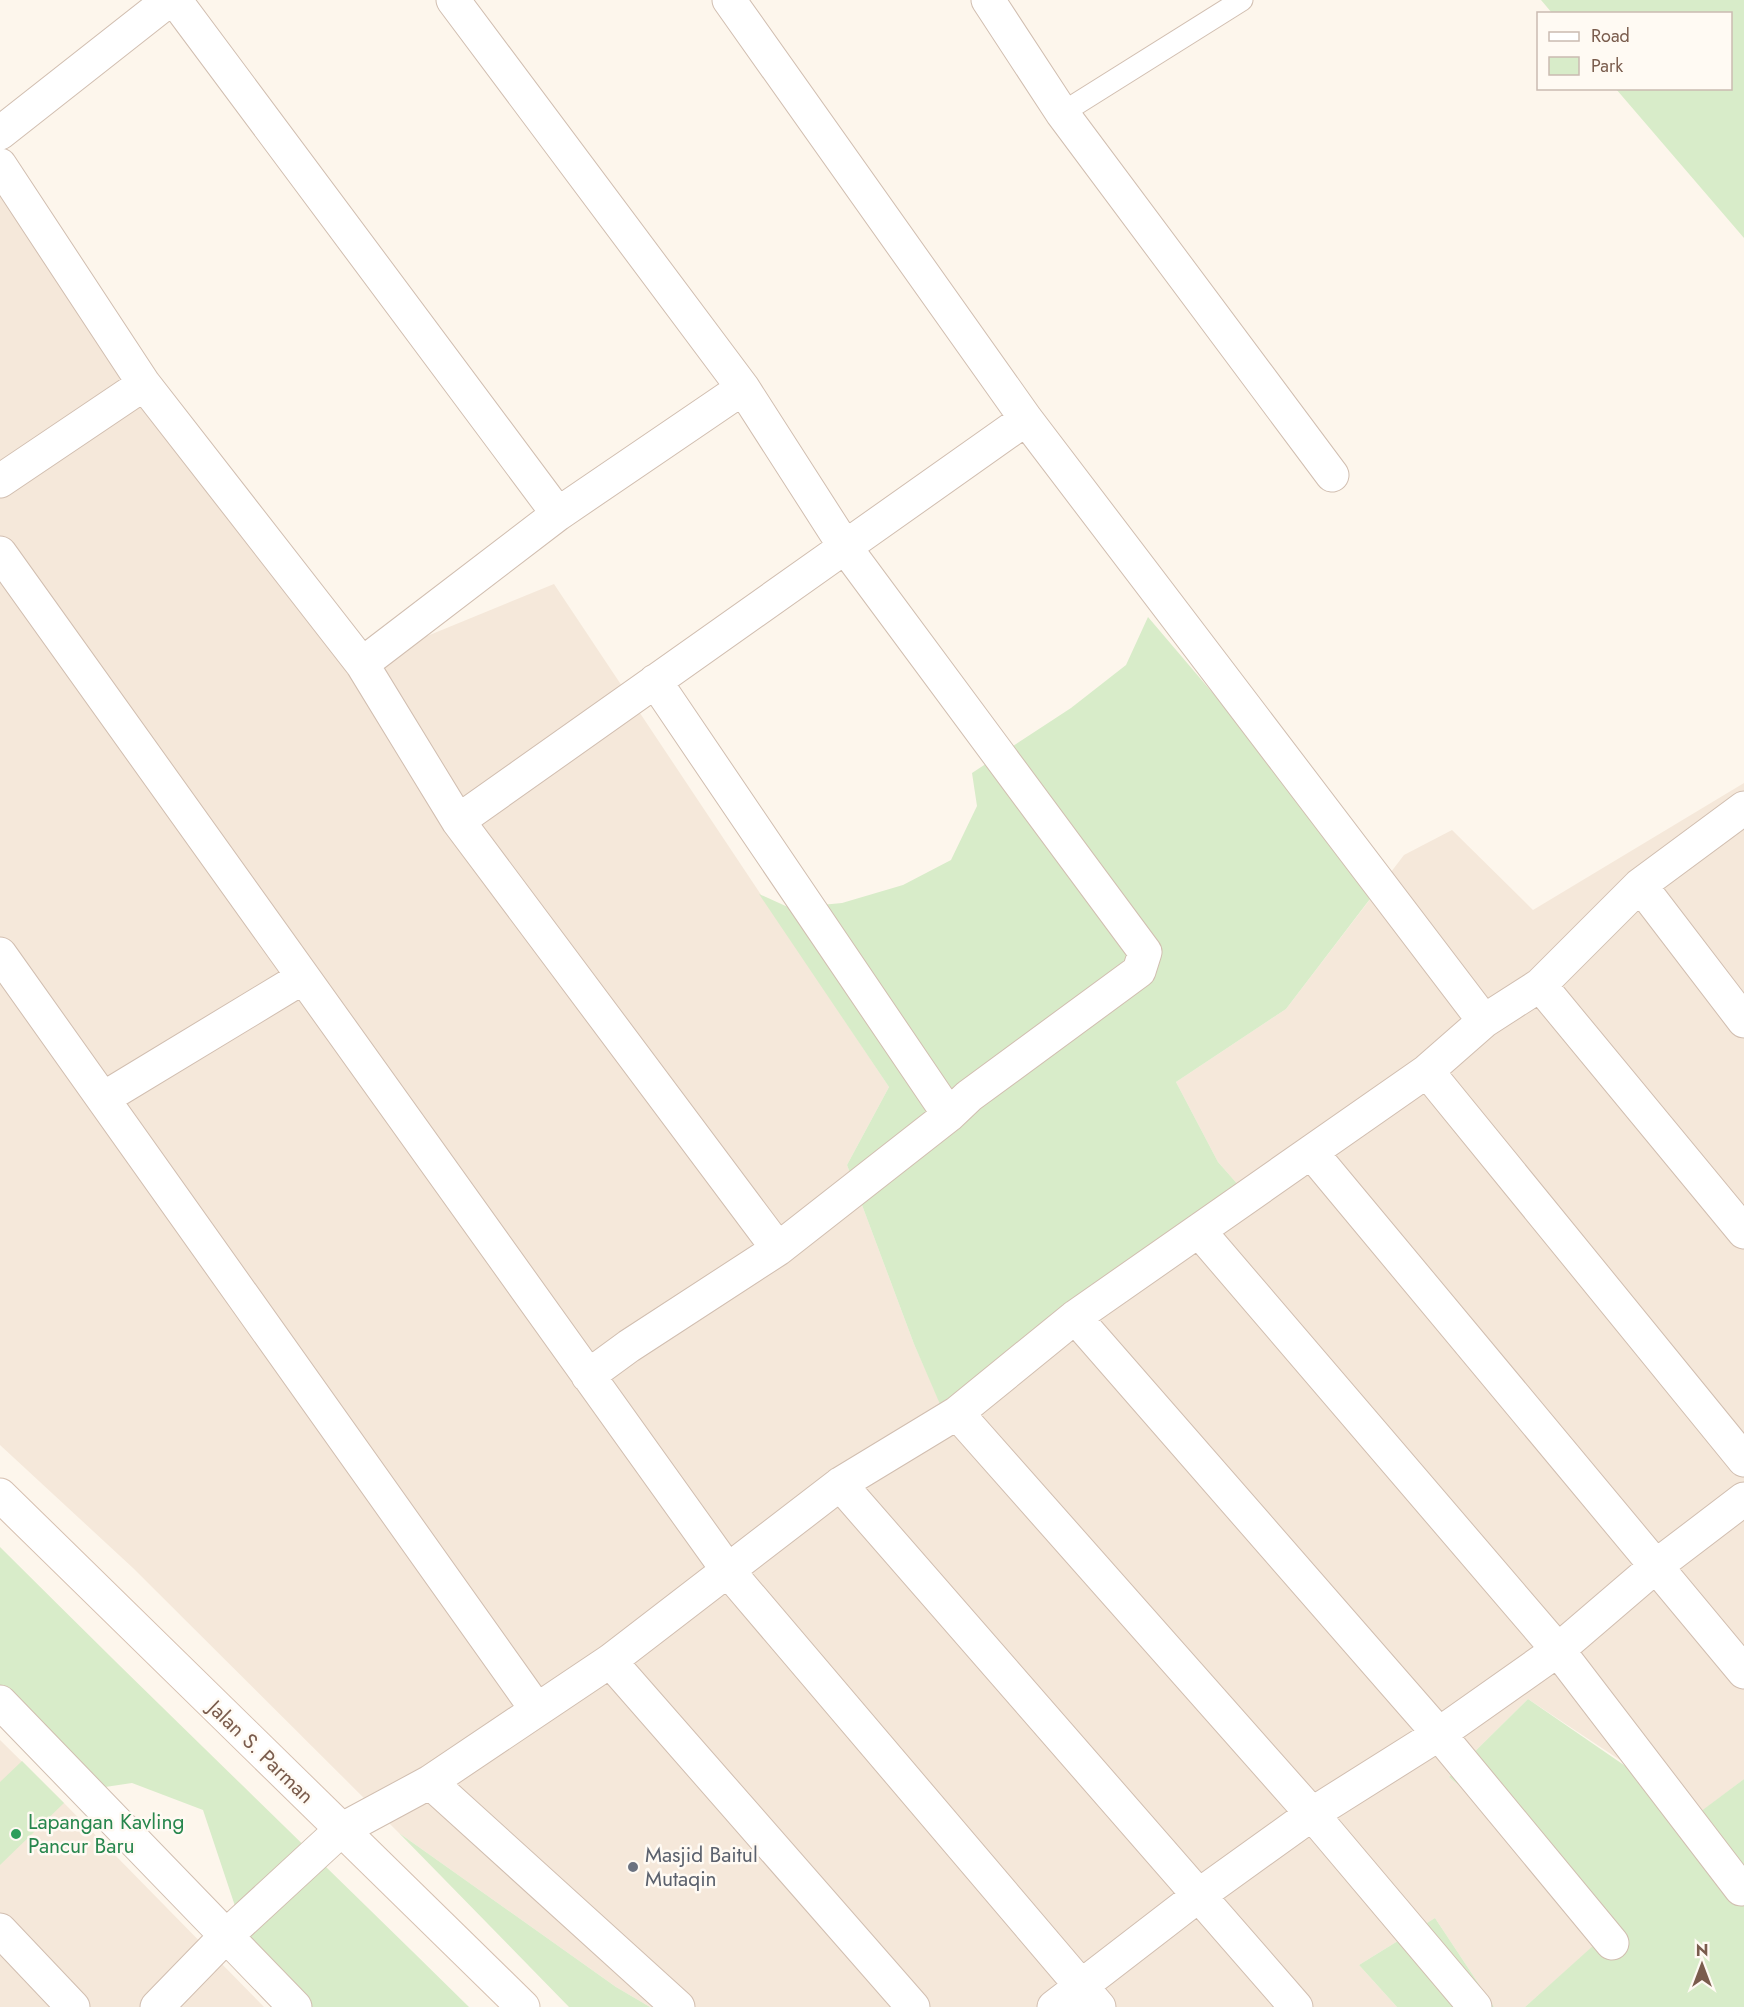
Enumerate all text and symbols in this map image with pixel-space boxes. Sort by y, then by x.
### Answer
legend [1537,12,1732,90]
text: Road [1591,23,1630,49]
text: Park [1591,53,1623,79]
street label: Jalan S. Parman [199,1691,321,1810]
place label: Lapangan Kavling Pancur Baru [28,1807,184,1861]
marker: Lapangan Kavling Pancur Baru [9,1827,23,1841]
place label: Masjid Baitul Mutaqin [645,1840,758,1894]
marker: Masjid Baitul Mutaqin [626,1860,640,1874]
north arrow [1672,1935,1732,1995]
text: N [1696,1939,1708,1962]

